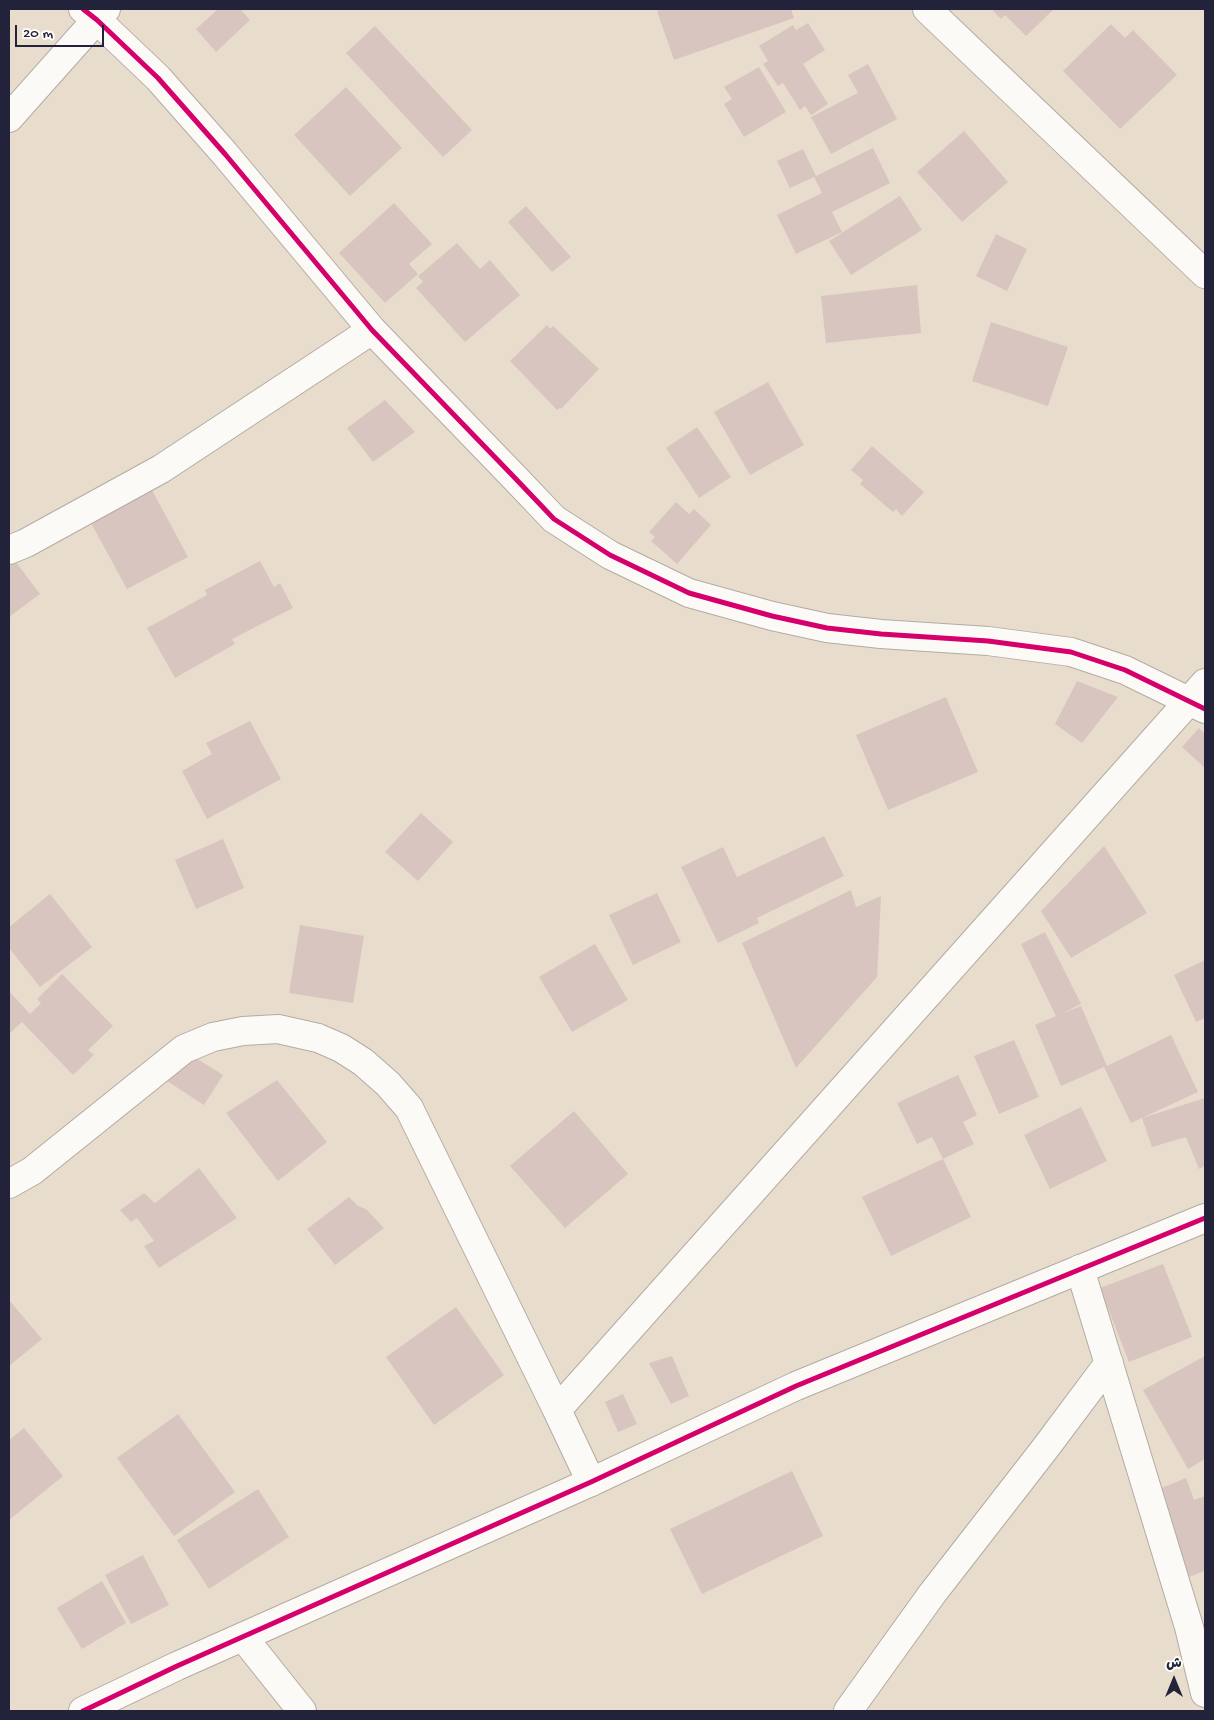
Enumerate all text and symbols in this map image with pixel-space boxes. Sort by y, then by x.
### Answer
scale bar [18,15,106,47]
text: 20 m [23,25,53,43]
north arrow [1149,1655,1199,1705]
text: ش [1166,1656,1182,1673]

